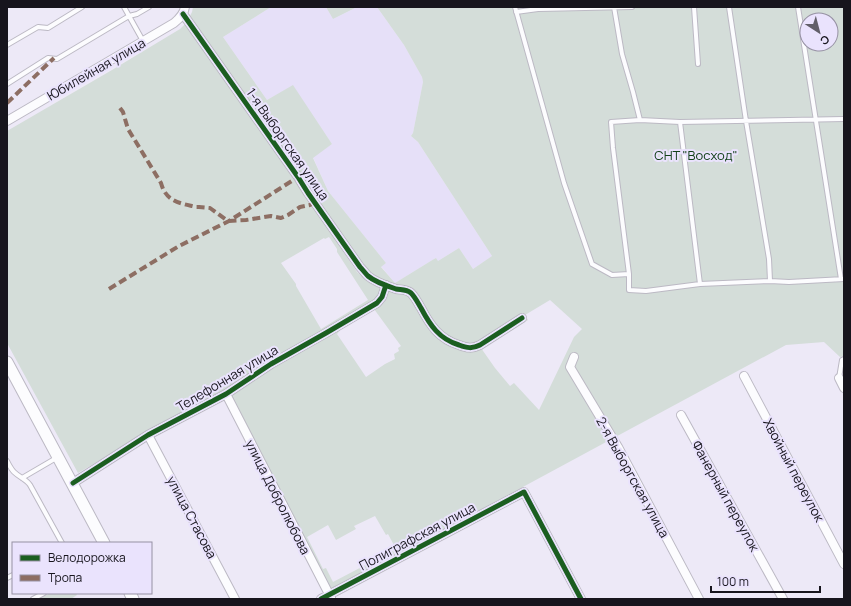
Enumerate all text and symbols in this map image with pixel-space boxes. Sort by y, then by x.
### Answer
north arrow [799,12,839,52]
text: С [817,32,833,49]
street label: Юбилейная улица [44,34,148,104]
street label: 1-я Выборгская улица [242,84,334,204]
park label: СНТ "Восход" [654,146,738,164]
street label: Телефонная улица [173,340,281,416]
street label: 2-я Выборгская улица [592,413,674,541]
street label: Хвойный переулок [759,415,829,525]
street label: улица Добролюбова [241,436,315,558]
street label: Фанерный переулок [688,437,764,555]
street label: улица Стасова [163,473,221,561]
street label: Полиграфская улица [356,498,478,574]
legend [12,542,152,594]
text: Велодорожка [48,549,126,566]
scale bar [711,568,820,594]
text: Тропа [48,569,82,586]
text: 100 m [717,573,749,590]

